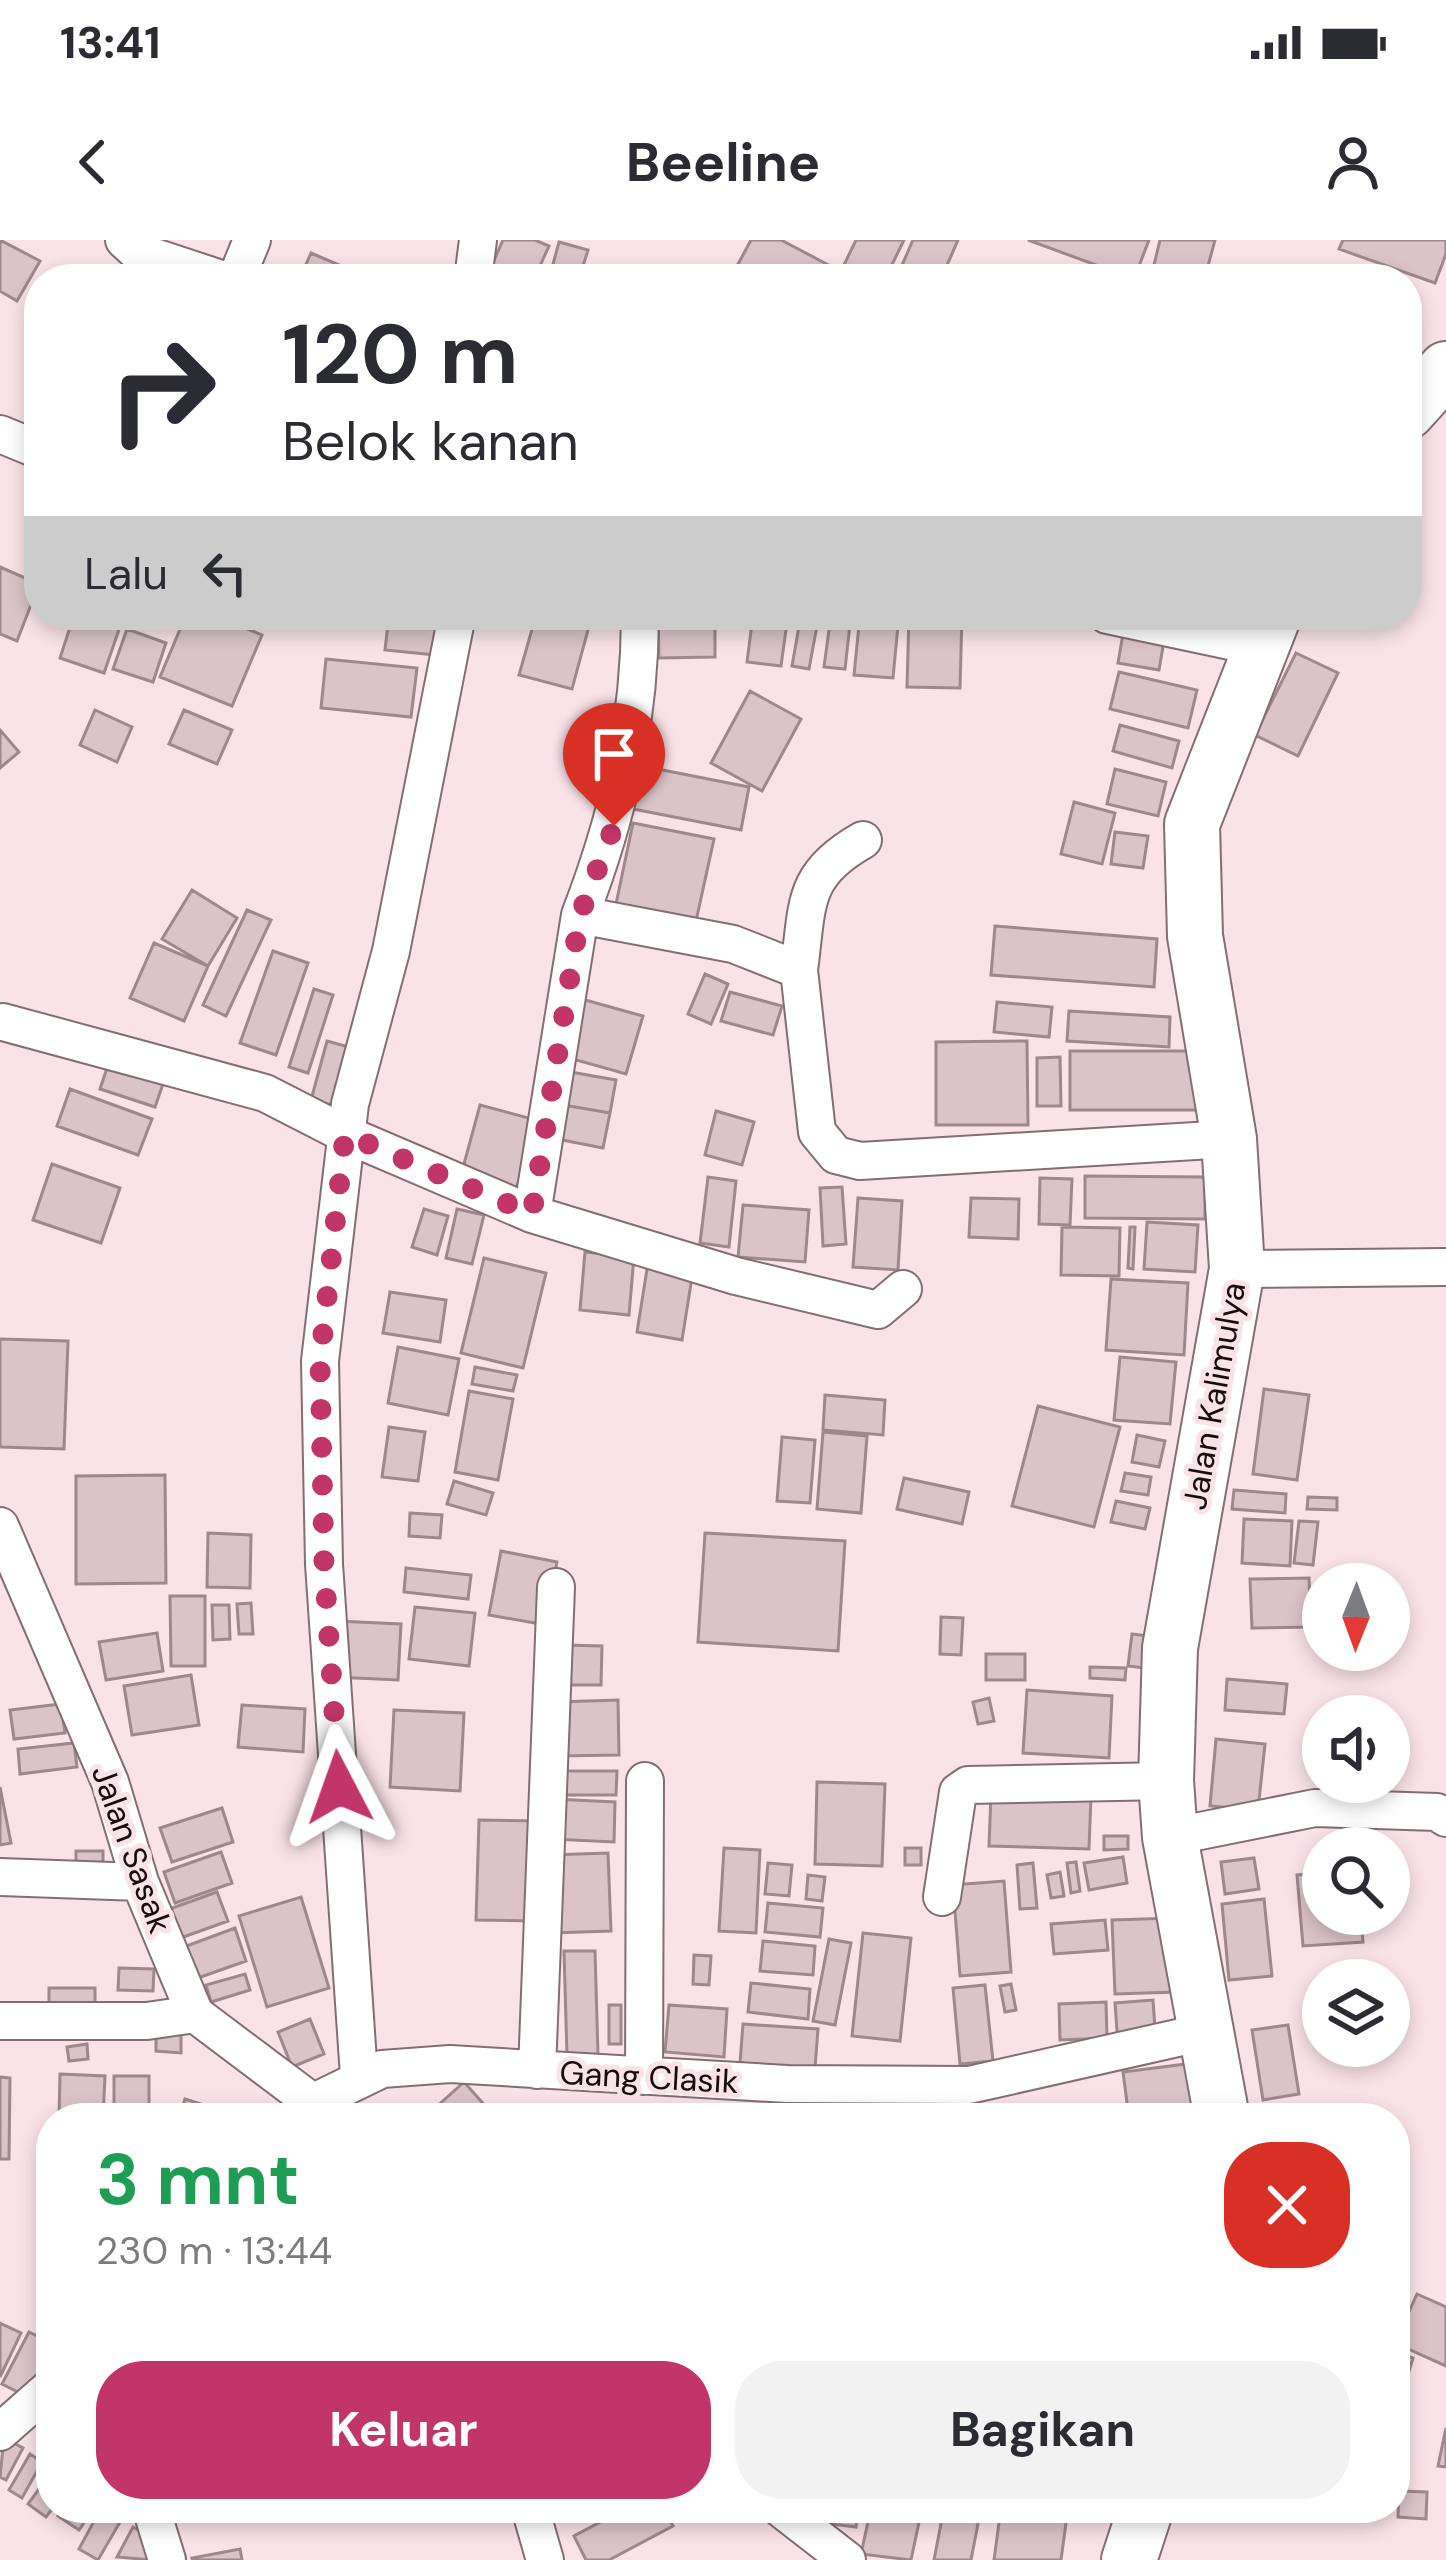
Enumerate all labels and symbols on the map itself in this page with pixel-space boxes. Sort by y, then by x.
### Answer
pin [563,703,665,826]
street label: Jalan Kalimulya [1173,1279,1255,1513]
north arrow [1302,1563,1410,1671]
position arrow [276,1724,402,1850]
street label: Jalan Sasak [82,1759,182,1939]
street label: Gang Clasik [558,2051,740,2103]

